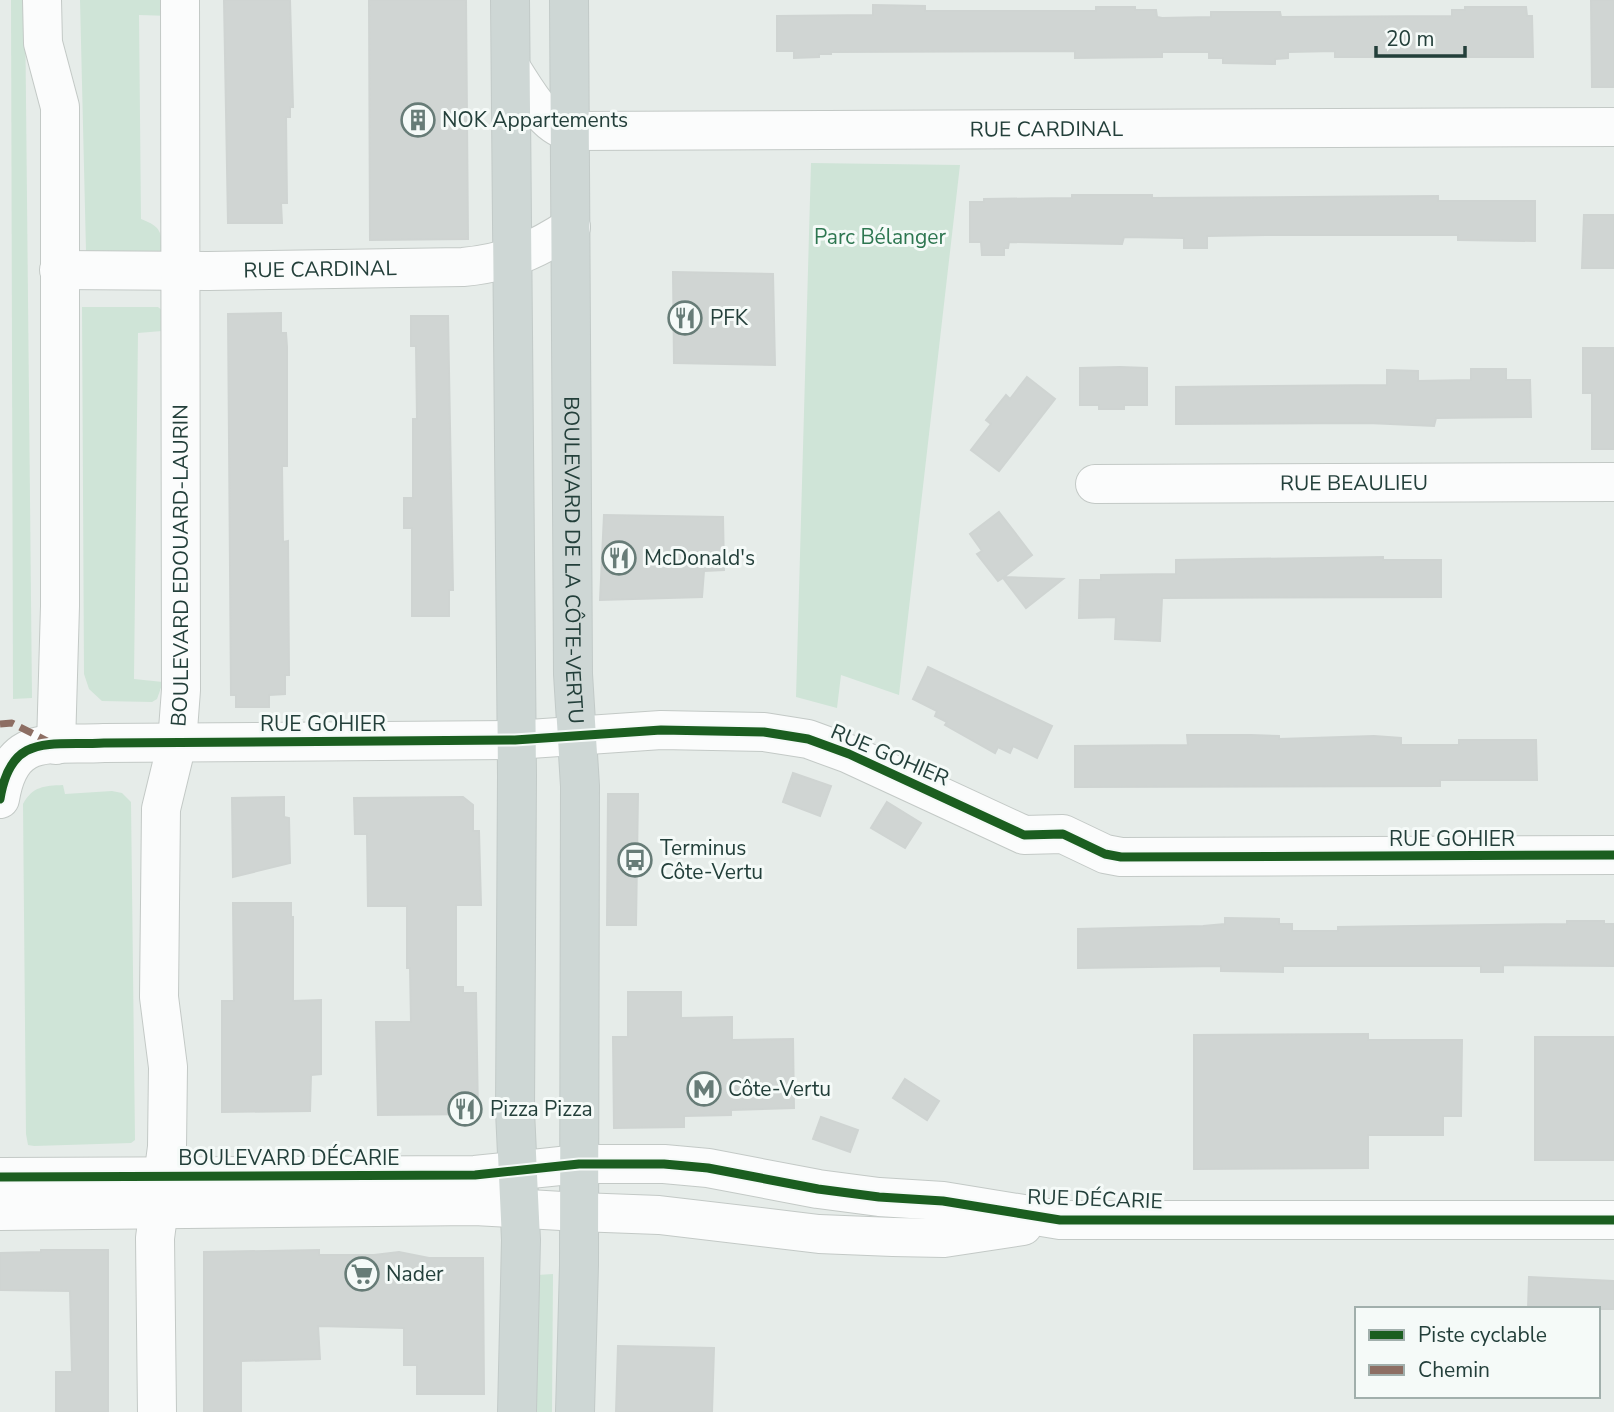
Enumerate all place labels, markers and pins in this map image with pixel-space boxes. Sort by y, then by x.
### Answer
building icon: NOK Appartements [399,101,437,139]
place label: NOK Appartements [442,106,628,134]
restaurant icon: PFK [666,299,704,337]
place label: PFK [710,304,749,332]
restaurant icon: McDonald's [600,539,638,577]
place label: McDonald's [644,544,755,572]
place label: Terminus Côte-Vertu [660,834,763,886]
bus stop icon: Terminus Côte-Vertu [616,841,654,879]
metro station icon: Côte-Vertu [685,1070,723,1108]
place label: Côte-Vertu [728,1075,831,1103]
restaurant icon: Pizza Pizza [446,1090,484,1128]
place label: Pizza Pizza [490,1095,593,1123]
supermarket icon: Nader [343,1255,381,1293]
place label: Nader [386,1260,444,1288]

